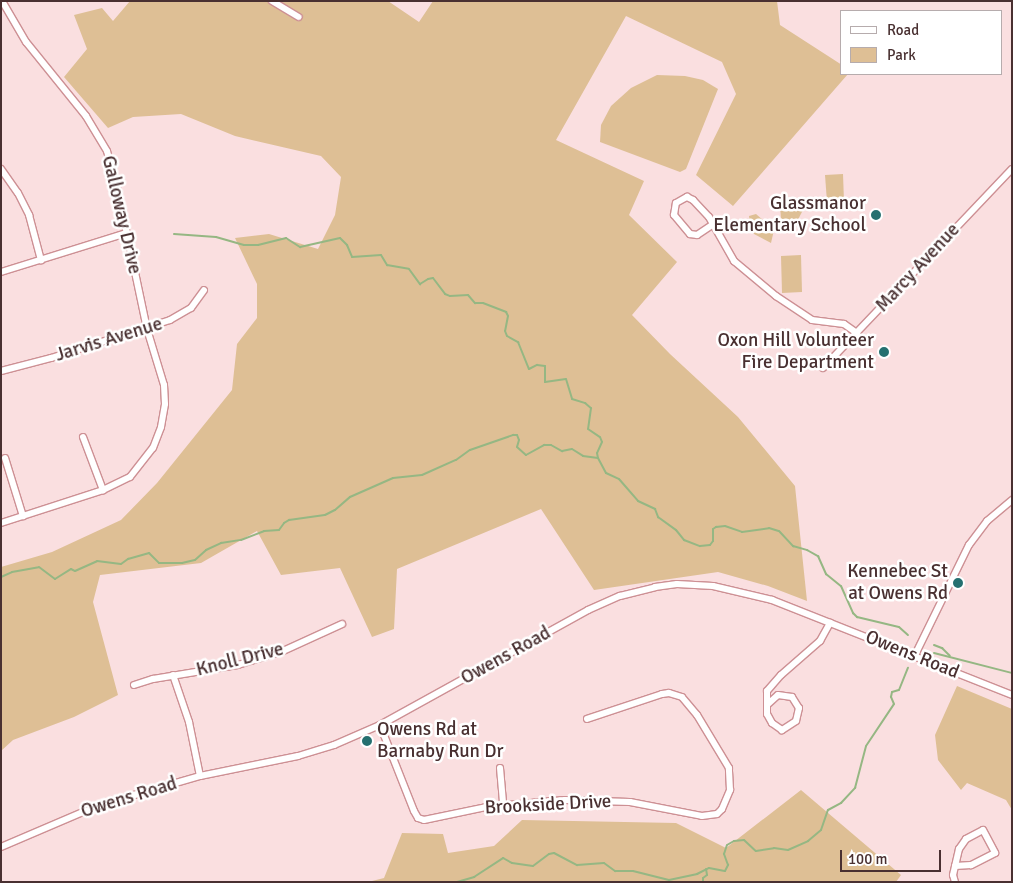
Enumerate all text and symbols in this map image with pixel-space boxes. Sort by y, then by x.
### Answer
legend [840,10,1003,75]
text: Road [887,21,919,39]
text: Park [887,46,916,64]
street label: Galloway Drive [96,154,146,276]
place label: Glassmanor Elementary School [713,193,866,237]
marker: Glassmanor Elementary School [870,209,882,221]
street label: Marcy Avenue [871,219,965,317]
street label: Jarvis Avenue [53,313,165,367]
place label: Oxon Hill Volunteer Fire Department [717,330,874,374]
marker: Oxon Hill Volunteer Fire Department [878,346,890,358]
place label: Kennebec St at Owens Rd [847,561,948,605]
marker: Kennebec St at Owens Rd [952,577,964,589]
street label: Owens Road [457,622,555,690]
street label: Owens Road [862,626,962,684]
street label: Knoll Drive [194,638,286,682]
place label: Owens Rd at Barnaby Run Dr [377,719,503,763]
marker: Owens Rd at Barnaby Run Dr [361,735,373,747]
street label: Owens Road [78,773,180,823]
street label: Brookside Drive [484,790,612,820]
scale bar [843,840,944,872]
text: 100 m [848,850,888,868]

